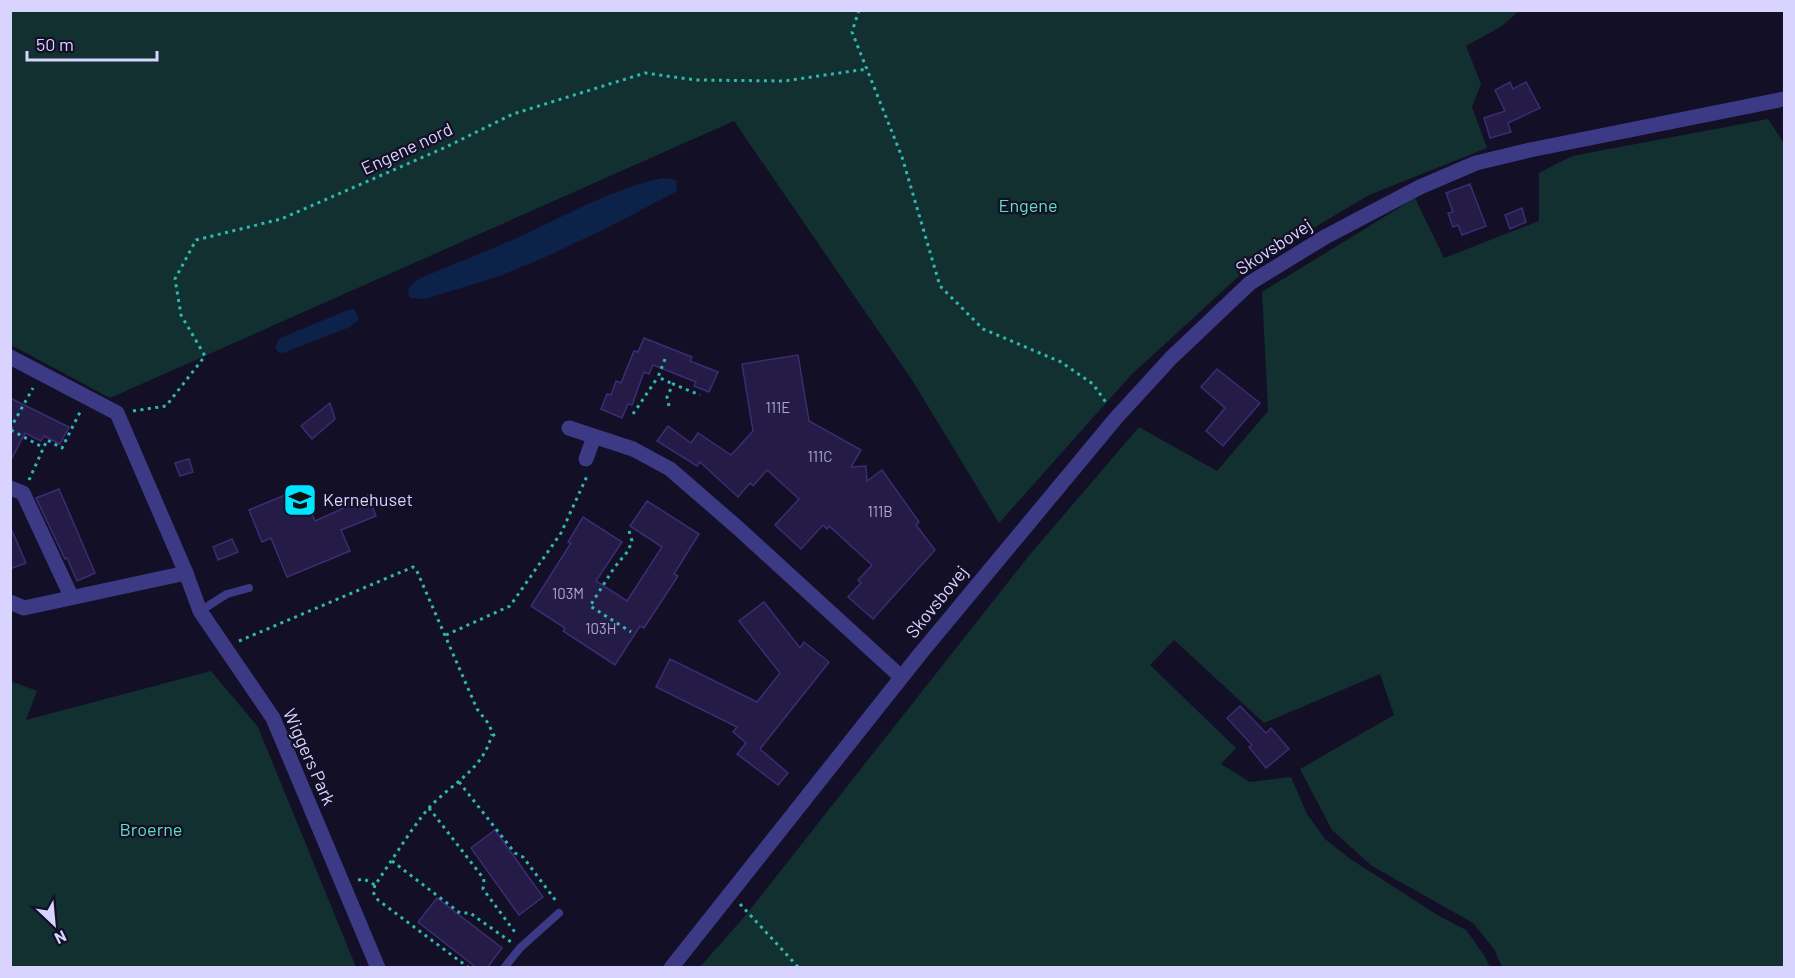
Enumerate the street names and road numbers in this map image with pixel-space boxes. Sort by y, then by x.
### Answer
street label: Engene nord [357,117,456,179]
street label: Skovsbovej [1231,213,1316,279]
street label: Skovsbovej [900,561,972,642]
street label: Wiggers Park [279,705,341,808]

